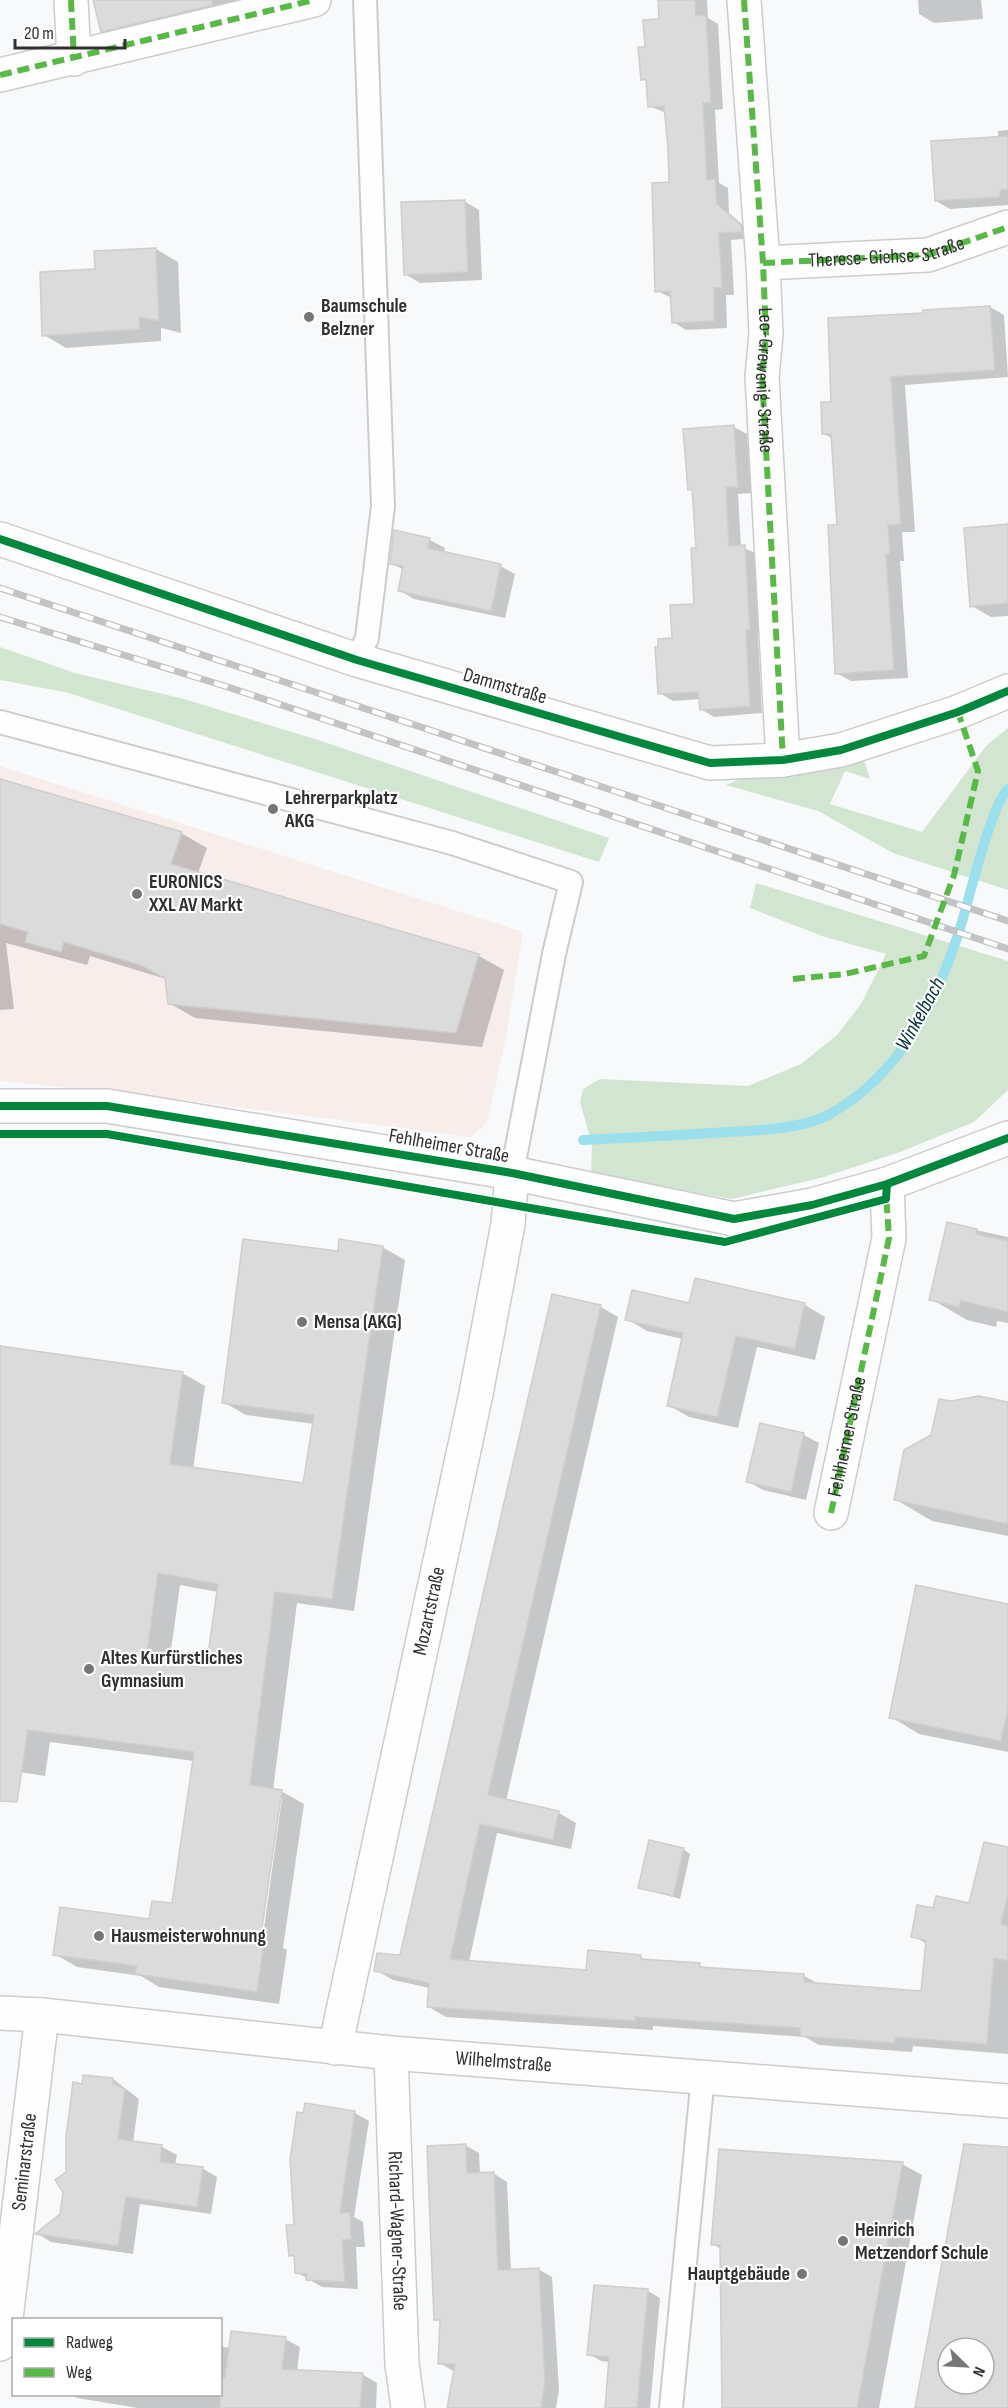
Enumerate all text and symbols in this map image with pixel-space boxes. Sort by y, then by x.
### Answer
scale bar [15,12,124,50]
text: 20 m [24,23,54,44]
street label: Therese-Giehse-Straße [808,231,968,273]
place label: Baumschule Belzner [321,294,407,341]
street label: Leo-Grewenig-Straße [750,307,778,453]
marker: Baumschule Belzner [302,310,316,324]
street label: Dammstraße [460,663,550,709]
place label: Lehrerparkplatz AKG [284,786,398,833]
marker: Lehrerparkplatz AKG [266,802,280,816]
place label: EURONICS XXL AV Markt [148,870,243,917]
marker: EURONICS XXL AV Markt [130,887,144,901]
water label: Winkelbach [890,973,950,1055]
street label: Fehlheimer Straße [387,1124,511,1168]
place label: Mensa (AKG) [314,1310,402,1334]
marker: Mensa (AKG) [295,1315,309,1329]
street label: Fehlheimer Straße [823,1374,871,1499]
street label: Mozartstraße [408,1565,450,1657]
place label: Altes Kurfürstliches Gymnasium [100,1646,243,1693]
marker: Altes Kurfürstliches Gymnasium [82,1662,96,1676]
place label: Hausmeisterwohnung [111,1924,266,1948]
marker: Hausmeisterwohnung [92,1929,106,1943]
street label: Wilhelmstraße [454,2046,553,2077]
street label: Seminarstraße [7,2112,42,2212]
street label: Richard-Wagner-Straße [382,2151,412,2311]
place label: Heinrich Metzendorf Schule [855,2218,989,2265]
marker: Heinrich Metzendorf Schule [836,2234,850,2248]
place label: Hauptgebäude [687,2262,790,2286]
marker: Hauptgebäude [795,2267,809,2281]
legend [12,2318,222,2396]
text: Radweg [66,2332,113,2353]
north arrow [936,2336,996,2396]
text: Weg [66,2362,92,2383]
text: N [968,2364,989,2379]

